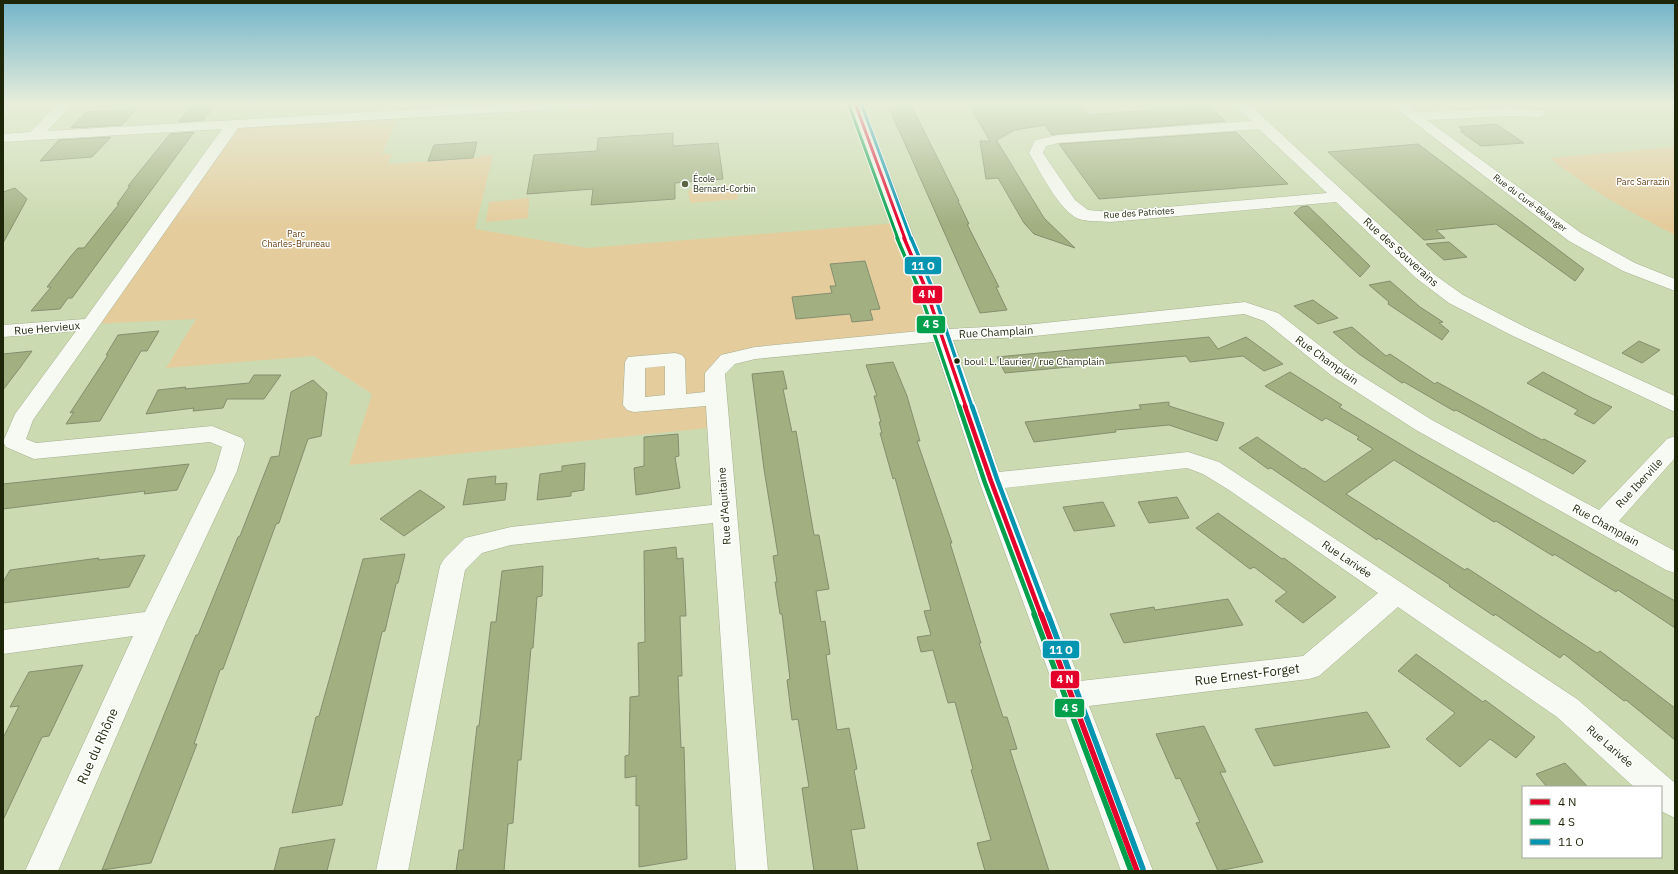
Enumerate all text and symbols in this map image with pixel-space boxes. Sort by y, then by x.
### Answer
street label: Rue du Curé-Bélanger [1491,171,1570,234]
place label: École Bernard-Corbin [693,172,756,194]
park label: Parc Sarrazin [1616,176,1670,187]
marker: École Bernard-Corbin [680,179,690,189]
street label: Rue des Patriotes [1103,205,1175,220]
street label: Rue des Souverains [1360,214,1442,290]
park label: Parc Charles-Bruneau [262,228,330,249]
line badge: 11 O [904,256,942,275]
text: 11 O [911,259,935,273]
line badge: 4 N [912,285,943,304]
text: 4 N [918,287,936,301]
line badge: 4 S [916,315,946,334]
text: 4 S [923,317,939,331]
street label: Rue Hervieux [14,318,81,338]
street label: Rue Champlain [958,323,1034,341]
street label: Rue Champlain [1293,332,1361,388]
place label: boul. L. Laurier / rue Champlain [964,355,1104,368]
marker: boul. L. Laurier / rue Champlain [952,356,962,366]
street label: Rue Iberville [1612,455,1666,511]
street label: Rue d'Aquitaine [714,467,734,545]
street label: Rue Champlain [1570,501,1642,549]
street label: Rue Larivée [1319,537,1375,581]
line badge: 11 O [1042,640,1080,659]
text: 11 O [1049,643,1073,657]
street label: Rue Ernest-Forget [1194,660,1301,689]
line badge: 4 N [1050,670,1080,689]
text: 4 N [1056,672,1074,686]
line badge: 4 S [1054,698,1085,718]
text: 4 S [1062,701,1078,715]
street label: Rue du Rhône [73,706,122,787]
street label: Rue Larivée [1584,722,1636,770]
legend [1522,786,1662,858]
text: 4 N [1558,794,1577,809]
text: 4 S [1558,814,1575,829]
text: 11 O [1558,834,1584,849]

